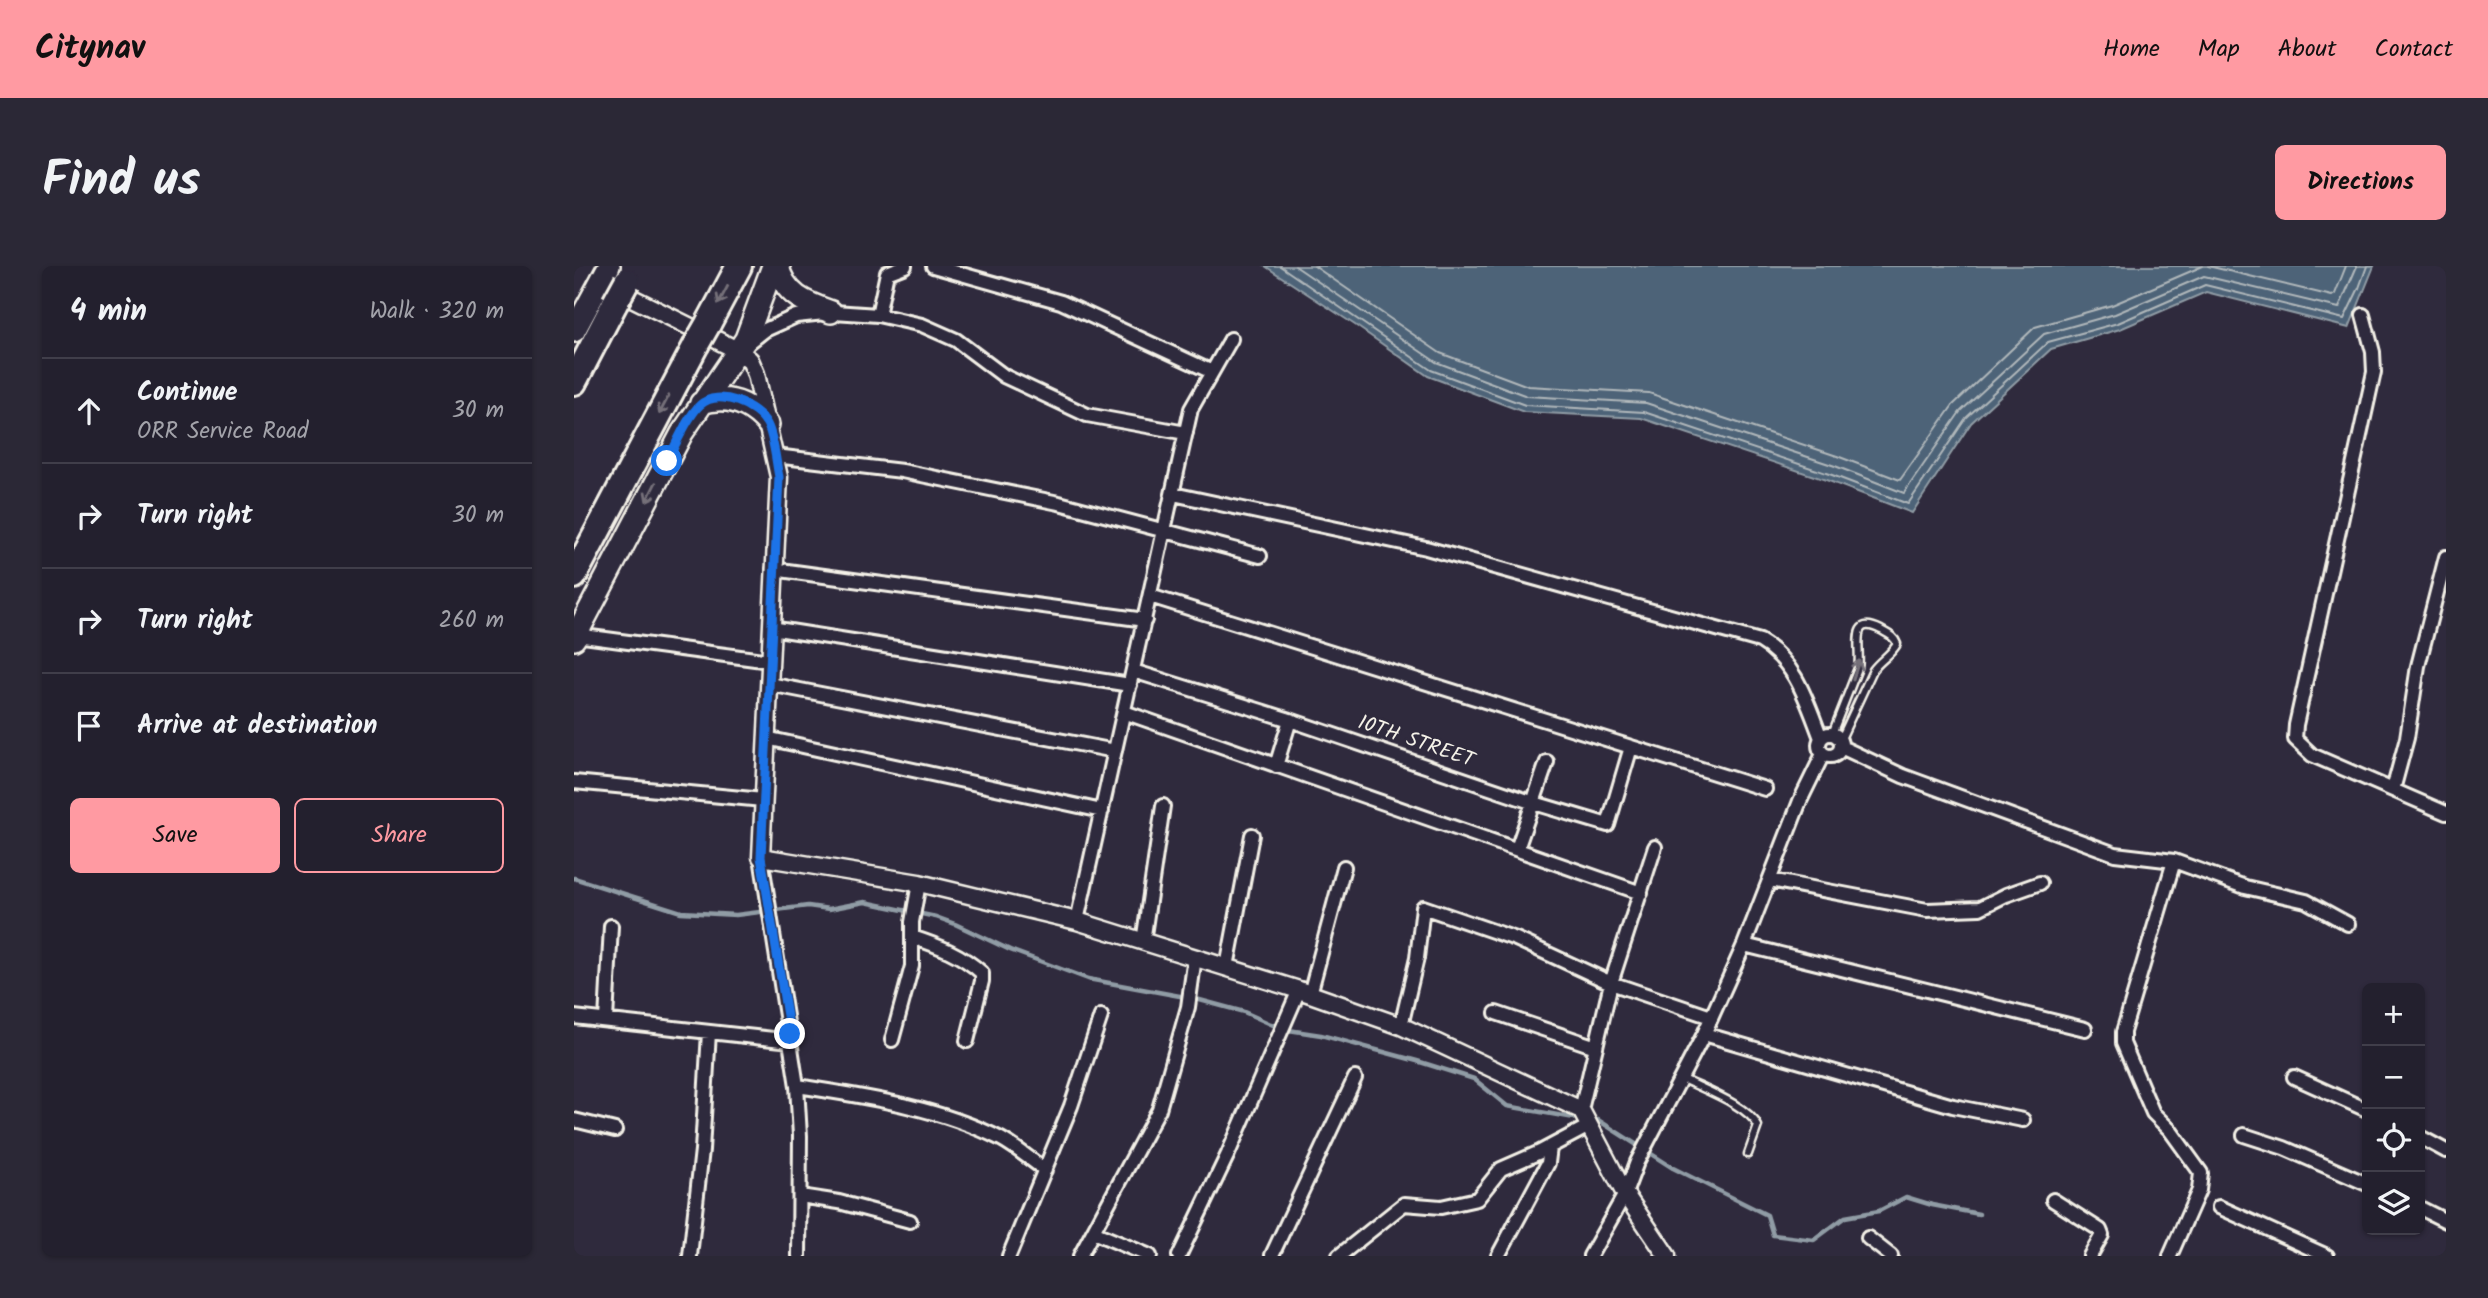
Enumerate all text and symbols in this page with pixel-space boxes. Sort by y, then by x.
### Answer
text: Citynav [35,23,145,76]
text: Home [2103,30,2160,69]
text: Map [2198,30,2240,69]
text: About [2278,30,2336,69]
text: Contact [2374,30,2453,69]
text: Find us [42,143,200,221]
button: Directions [2275,145,2446,220]
one-way arrow [716,284,729,305]
text: 4 min [70,288,147,336]
text: Walk · 320 m [369,294,504,330]
text: Continue [137,372,238,414]
icon: ahead [70,392,108,430]
text: 30 m [452,393,504,429]
one-way arrow [657,394,671,415]
text: ORR Service Road [137,414,308,450]
route start [651,445,682,476]
one-way arrow [644,481,658,502]
text: Turn right [137,495,253,537]
icon: right [70,497,108,535]
text: 30 m [452,498,504,534]
text: Turn right [137,600,253,642]
icon: right [70,602,108,640]
text: 260 m [439,603,504,639]
one-way arrow [1850,660,1863,682]
text: Arrive at destination [137,705,377,747]
icon: arrive [70,707,108,745]
street label: 10TH STREET [1353,707,1480,778]
button: Save [70,798,280,873]
button: Share [294,798,504,873]
map controls [2362,983,2425,1235]
button: + [2362,983,2425,1046]
route end [774,1018,805,1049]
button: − [2362,1046,2425,1109]
button: locate [2362,1109,2425,1172]
button: layers [2362,1172,2425,1235]

